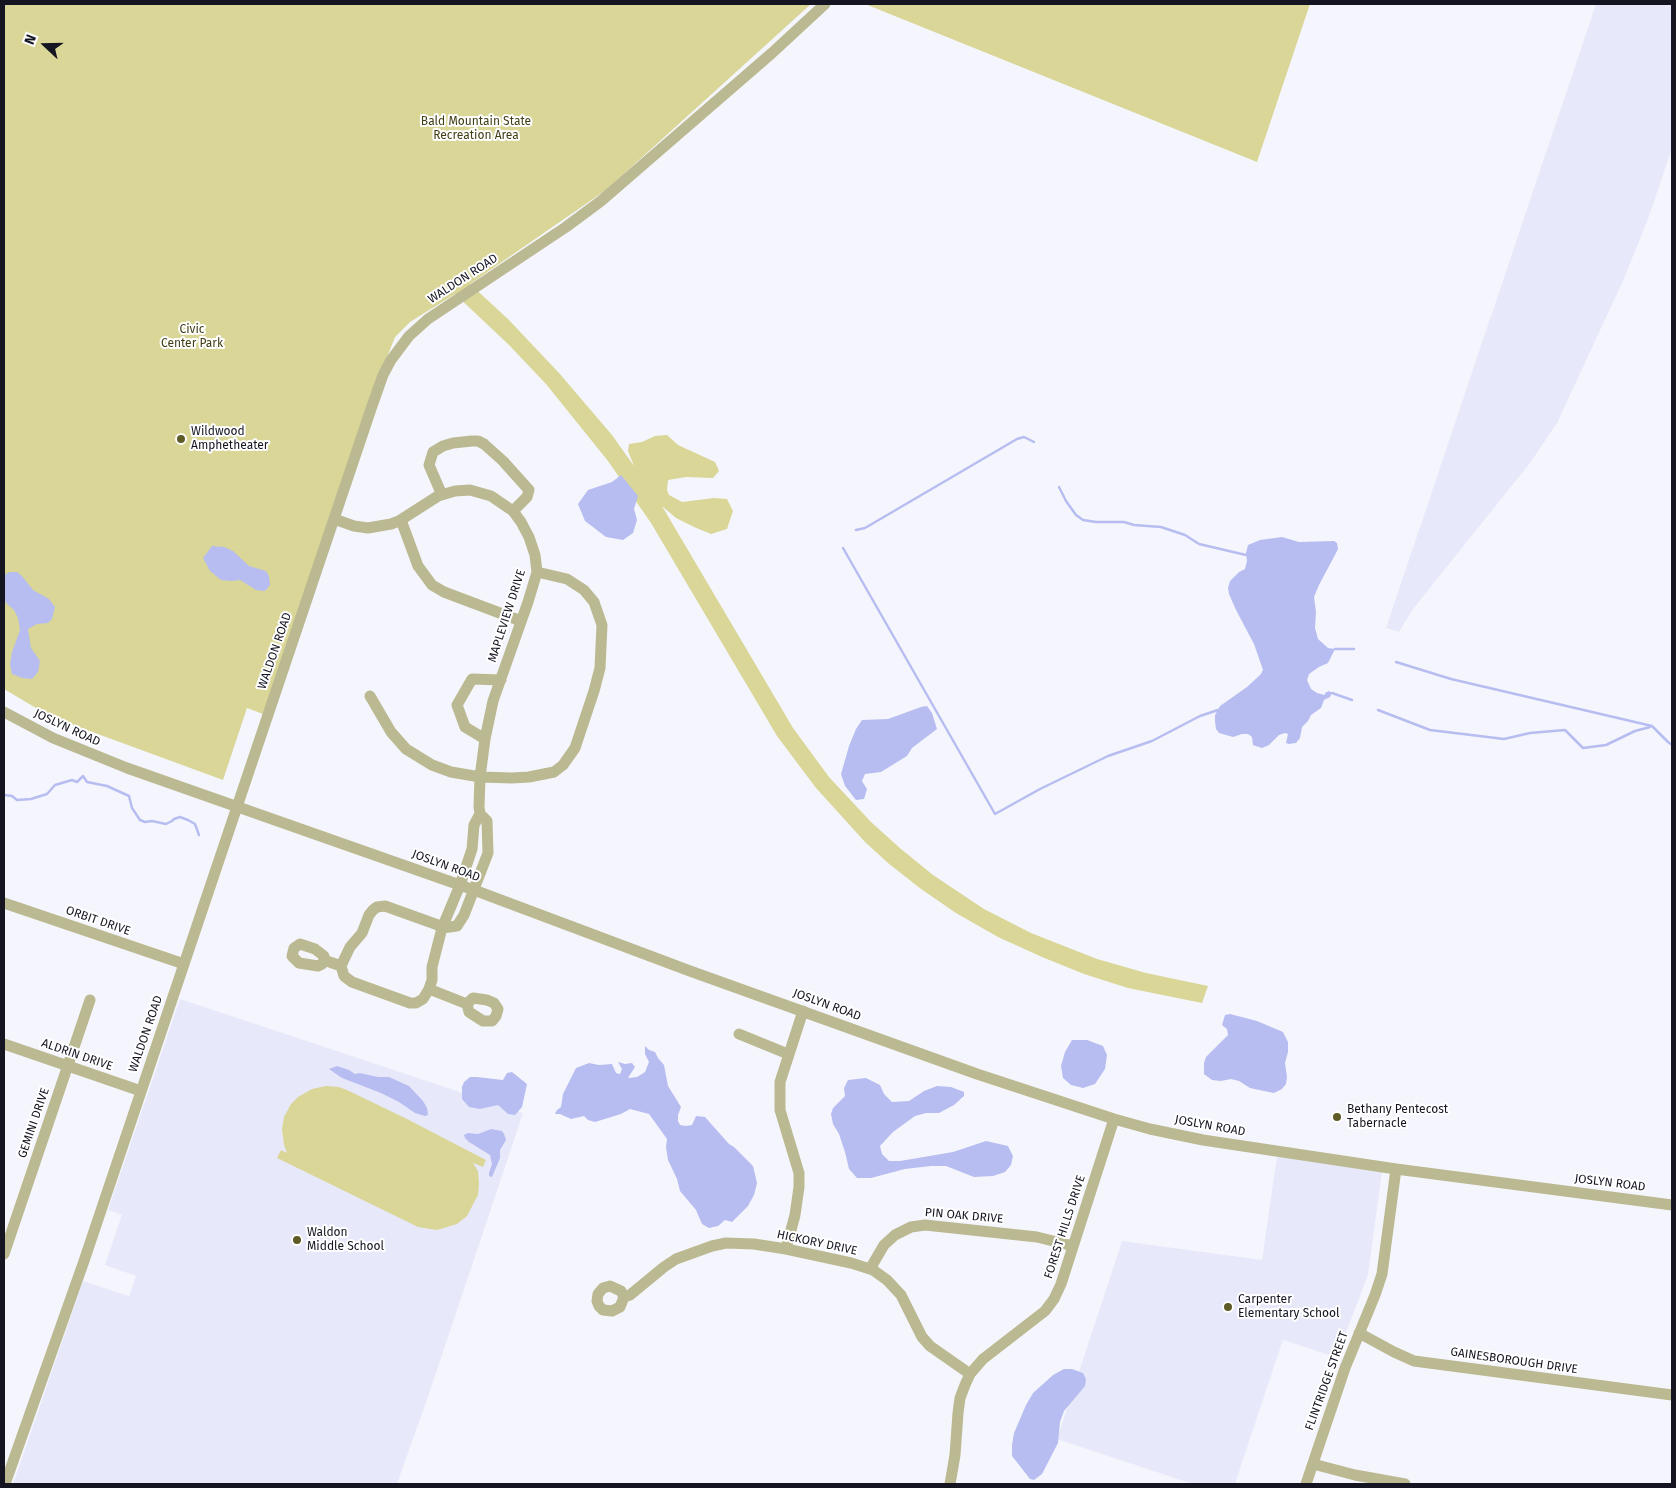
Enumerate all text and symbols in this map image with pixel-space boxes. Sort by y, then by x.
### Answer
north arrow [20,20,70,70]
text: N [21,32,40,47]
park label: Bald Mountain State Recreation Area [421,115,531,143]
street label: WALDON ROAD [425,251,501,307]
park label: Civic Center Park [161,323,223,351]
place label: Wildwood Amphetheater [191,425,268,453]
marker: Wildwood Amphetheater [175,433,187,445]
street label: MAPLEVIEW DRIVE [485,568,529,664]
street label: WALDON ROAD [255,611,295,691]
street label: JOSLYN ROAD [32,706,102,750]
street label: JOSLYN ROAD [410,847,482,885]
street label: ORBIT DRIVE [64,903,132,939]
street label: JOSLYN ROAD [791,986,863,1024]
street label: WALDON ROAD [126,994,166,1074]
street label: ALDRIN DRIVE [39,1036,115,1074]
street label: GEMINI DRIVE [15,1086,53,1160]
place label: Bethany Pentecost Tabernacle [1347,1103,1448,1131]
marker: Bethany Pentecost Tabernacle [1331,1111,1343,1123]
street label: JOSLYN ROAD [1174,1113,1246,1139]
street label: JOSLYN ROAD [1574,1172,1646,1194]
street label: FOREST HILLS DRIVE [1041,1173,1089,1281]
street label: PIN OAK DRIVE [924,1205,1004,1227]
place label: Waldon Middle School [307,1226,384,1254]
street label: HICKORY DRIVE [775,1227,859,1259]
marker: Waldon Middle School [291,1234,303,1246]
place label: Carpenter Elementary School [1238,1293,1340,1321]
marker: Carpenter Elementary School [1222,1301,1234,1313]
street label: FLINTRIDGE STREET [1302,1330,1352,1432]
street label: GAINESBOROUGH DRIVE [1449,1345,1579,1377]

